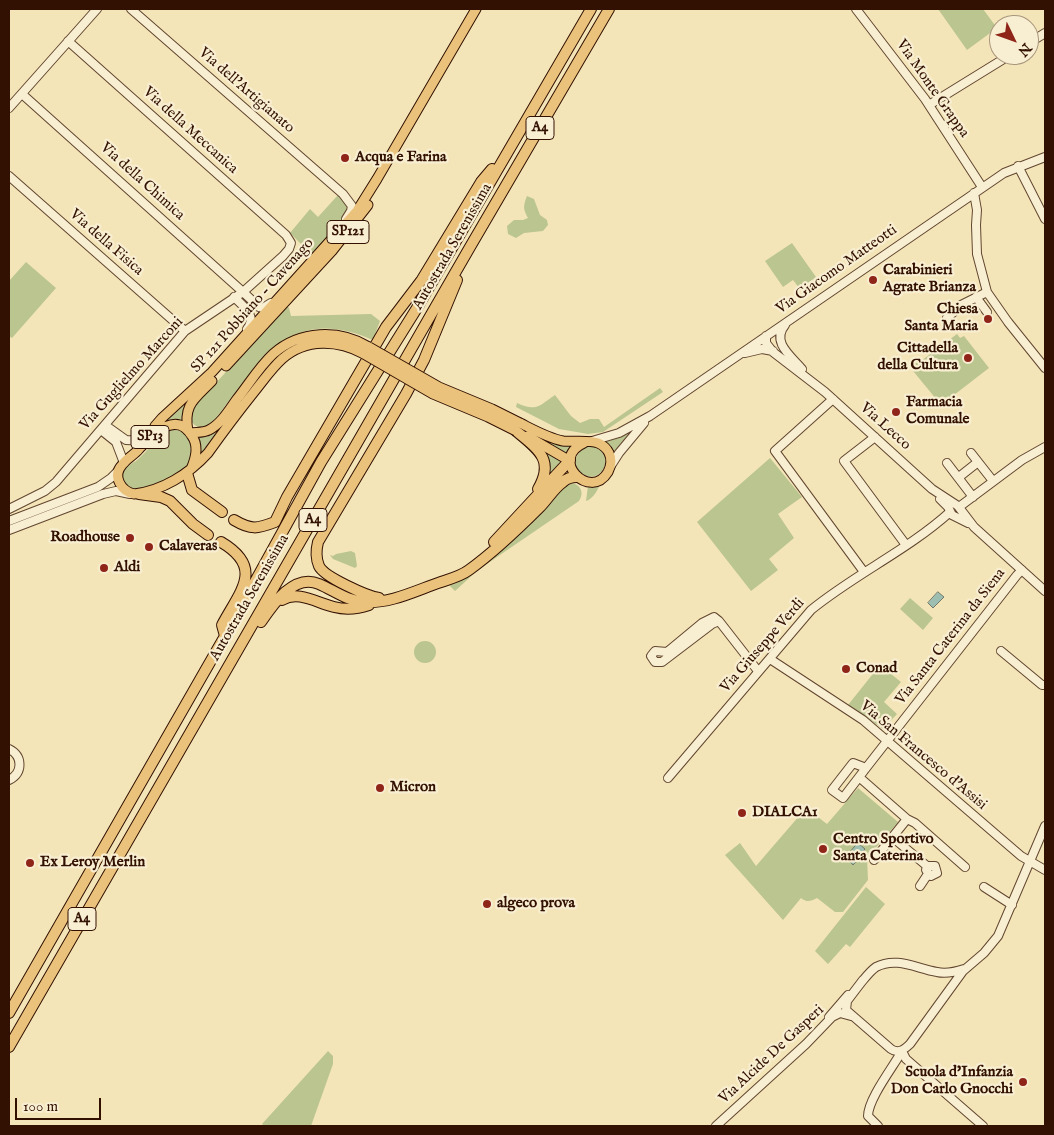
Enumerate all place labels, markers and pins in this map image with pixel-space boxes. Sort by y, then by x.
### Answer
place label: Acqua e Farina [355,149,446,167]
marker: Acqua e Farina [339,152,351,164]
place label: Carabinieri Agrate Brianza [883,262,976,297]
marker: Carabinieri Agrate Brianza [867,274,879,286]
place label: Chiesa Santa Maria [904,301,978,336]
marker: Chiesa Santa Maria [982,313,994,325]
place label: Cittadella della Cultura [878,340,958,375]
marker: Cittadella della Cultura [962,352,974,364]
place label: Farmacia Comunale [906,394,969,429]
marker: Farmacia Comunale [890,406,902,418]
place label: Roadhouse [50,529,120,547]
marker: Roadhouse [124,532,136,544]
place label: Calaveras [159,538,217,556]
marker: Calaveras [143,541,155,553]
place label: Aldi [114,559,140,577]
marker: Aldi [98,562,110,574]
place label: Conad [856,660,897,678]
marker: Conad [840,663,852,675]
place label: Micron [390,779,436,797]
marker: Micron [374,782,386,794]
place label: DIALCA1 [752,804,818,822]
marker: DIALCA1 [736,807,748,819]
place label: Centro Sportivo Santa Caterina [833,831,934,866]
marker: Centro Sportivo Santa Caterina [817,843,829,855]
place label: Ex Leroy Merlin [40,854,145,872]
marker: Ex Leroy Merlin [24,857,36,869]
place label: algeco prova [497,895,575,913]
marker: algeco prova [481,898,493,910]
place label: Scuola d'Infanzia Don Carlo Gnocchi [891,1064,1013,1099]
marker: Scuola d'Infanzia Don Carlo Gnocchi [1017,1076,1029,1088]

